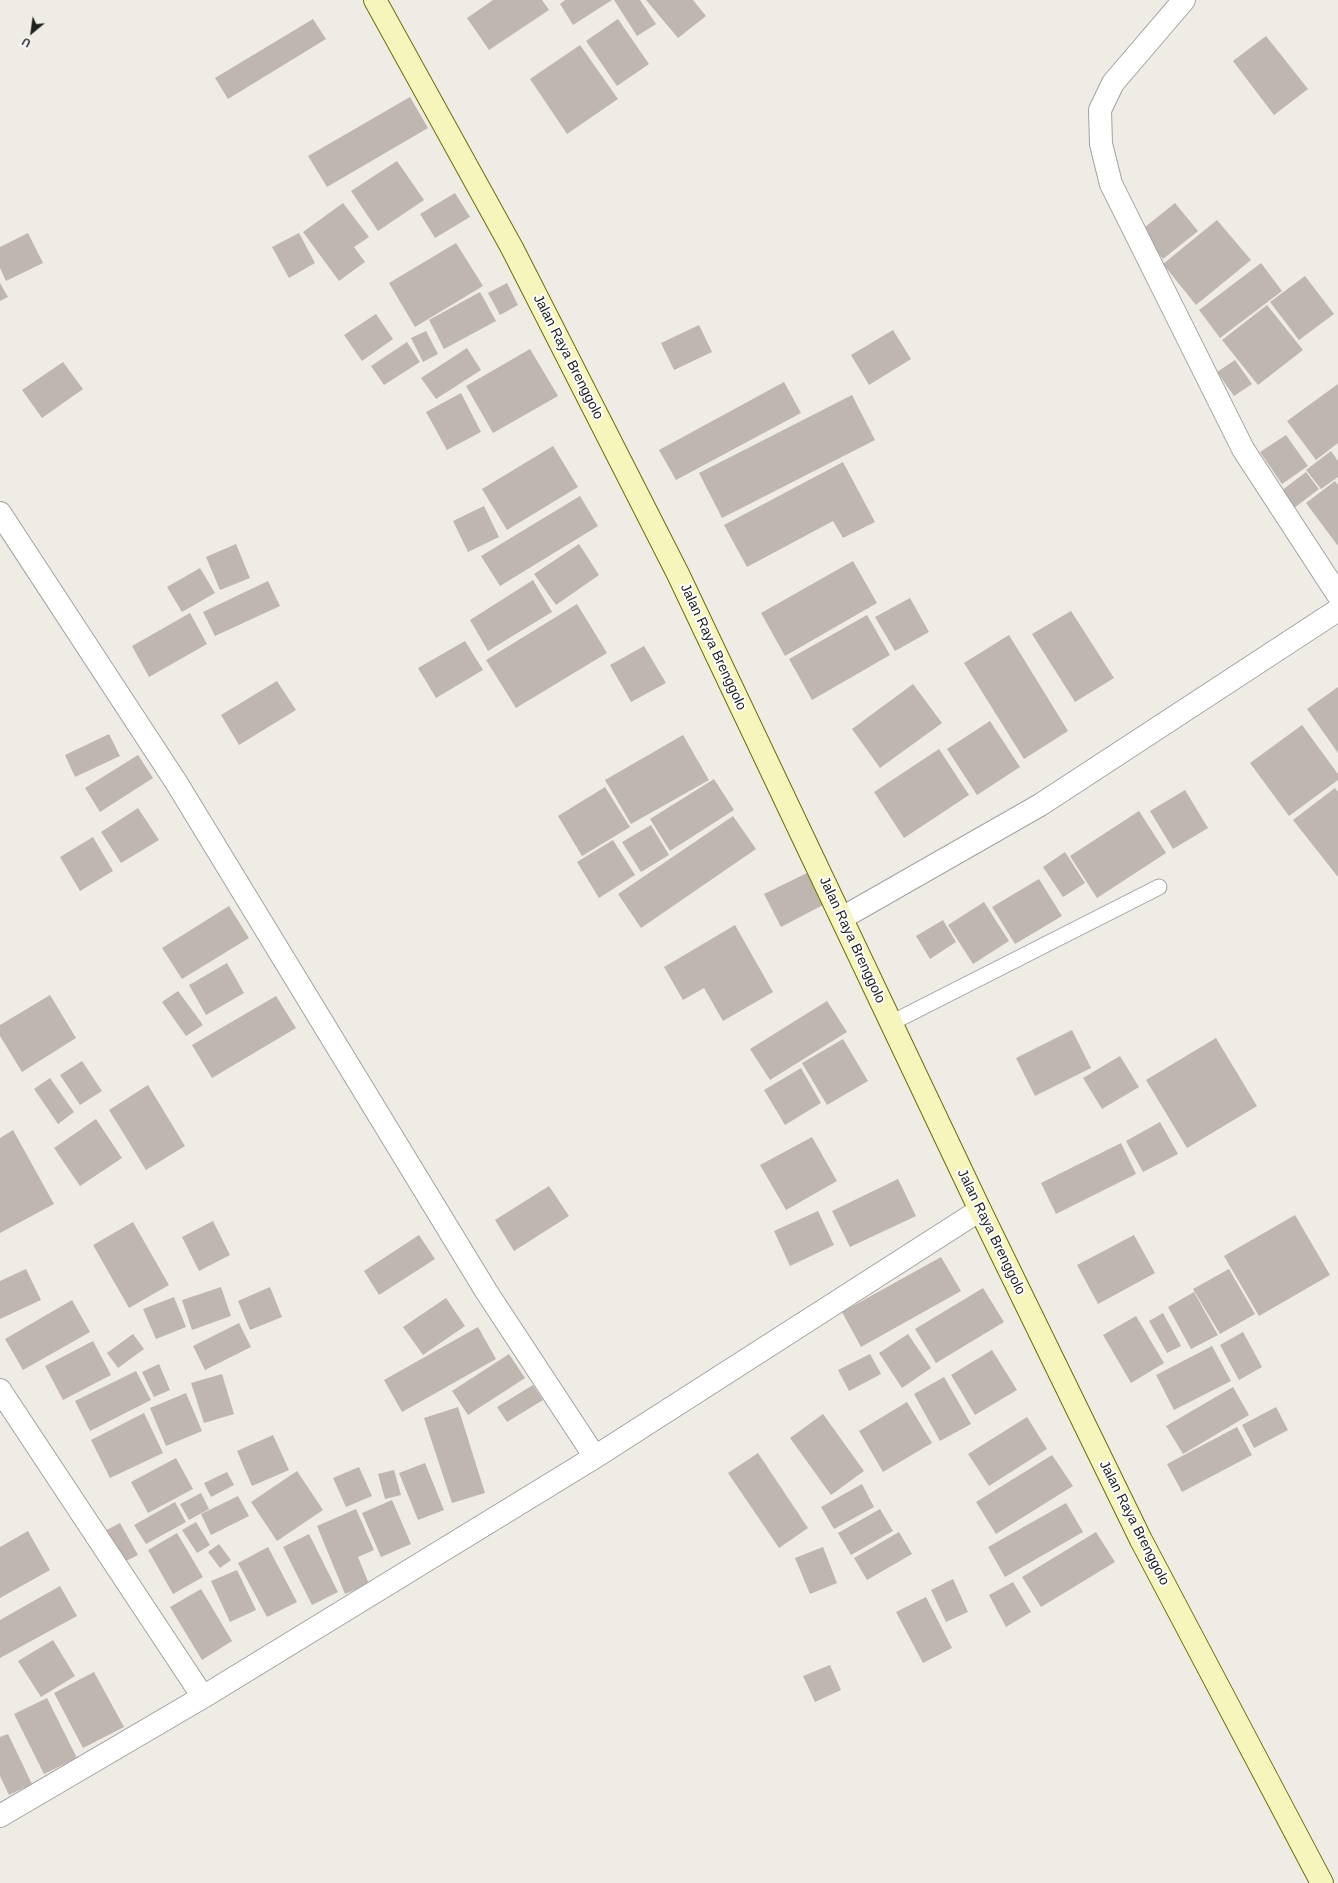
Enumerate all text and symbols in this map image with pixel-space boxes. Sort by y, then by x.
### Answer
north arrow [12,12,52,52]
text: U [20,35,33,50]
street label: Jalan Raya Brenggolo [529,292,607,422]
street label: Jalan Raya Brenggolo [676,581,750,713]
street label: Jalan Raya Brenggolo [815,874,889,1006]
street label: Jalan Raya Brenggolo [953,1166,1029,1298]
street label: Jalan Raya Brenggolo [1095,1458,1173,1588]

